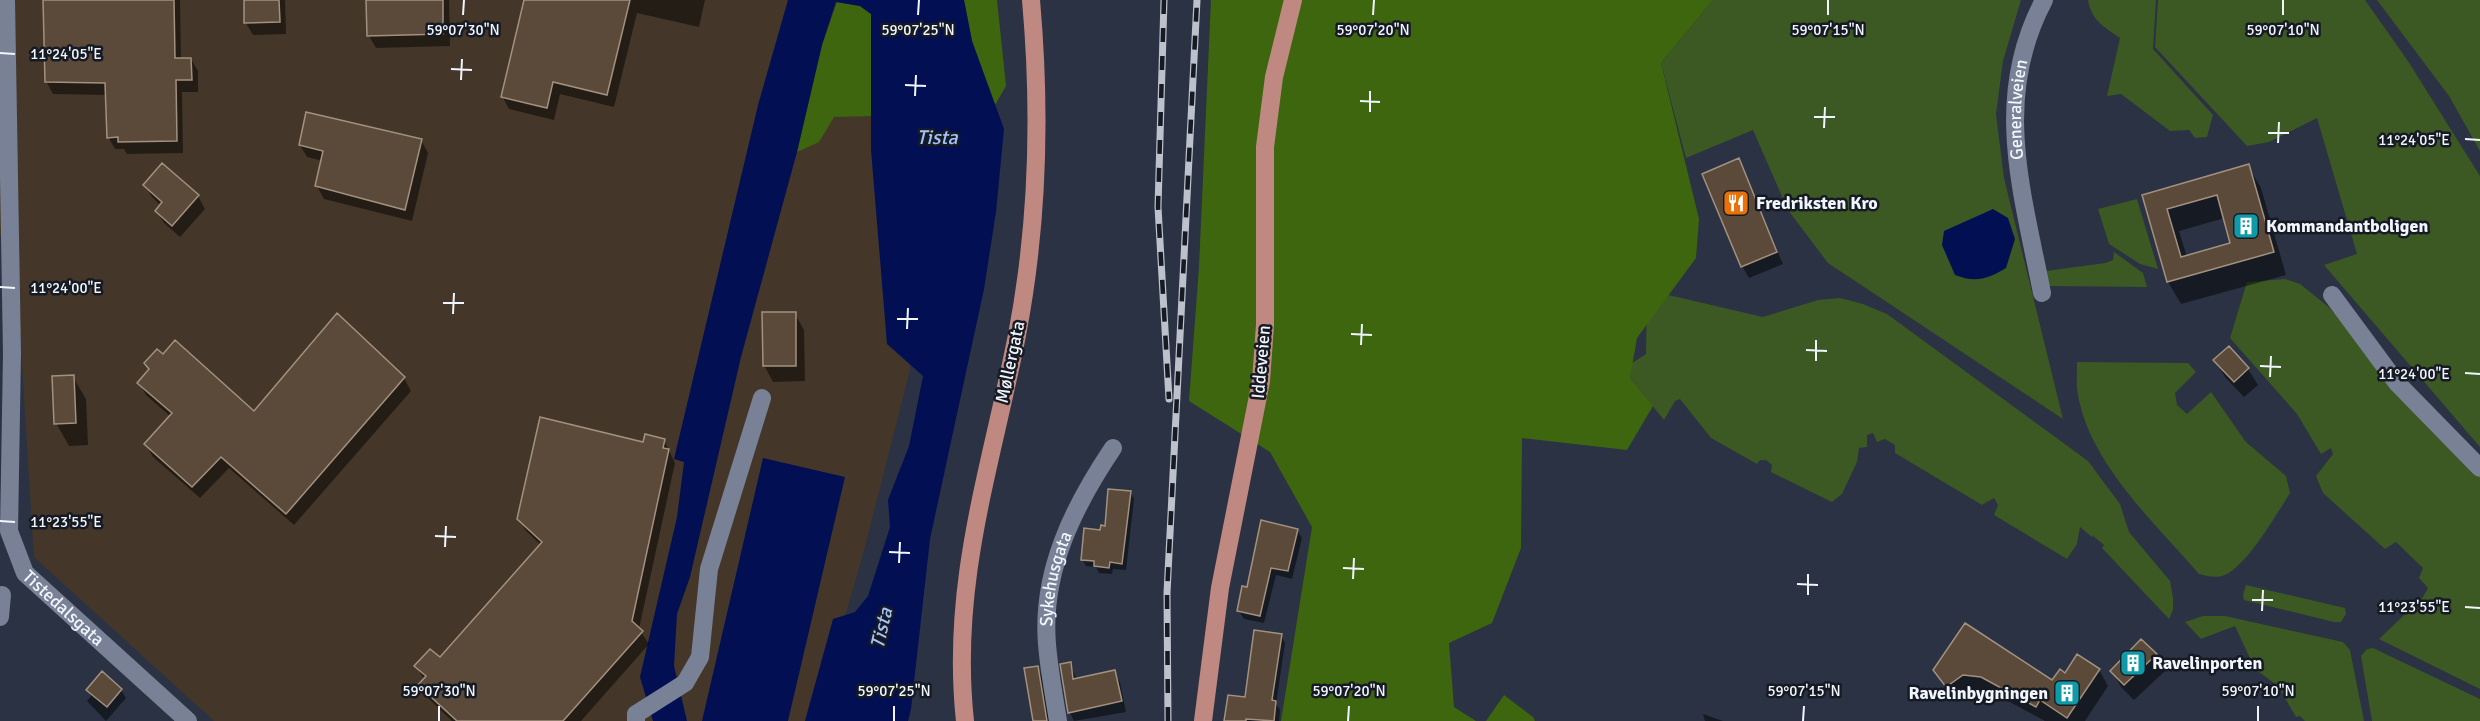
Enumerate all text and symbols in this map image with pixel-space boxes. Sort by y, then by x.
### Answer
text: 59°07'30"N [426,21,500,39]
text: 59°07'25"N [881,21,955,39]
text: 59°07'20"N [1336,21,1410,39]
text: 59°07'15"N [1791,21,1865,39]
text: 59°07'10"N [2246,21,2320,39]
text: 11°24'05"E [30,45,102,63]
street label: Generalveien [2004,57,2032,161]
water label: Tista [916,125,958,150]
text: 11°24'05"E [2378,131,2450,149]
restaurant icon: Fredriksten Kro [1721,188,1751,218]
place label: Fredriksten Kro [1756,192,1878,214]
building icon: Kommandantboligen [2231,211,2261,241]
place label: Kommandantboligen [2266,215,2428,237]
text: 11°24'00"E [30,279,102,297]
street label: Møllergata [991,319,1029,405]
street label: Iddeveien [1247,324,1275,400]
text: 11°24'00"E [2378,365,2450,383]
text: 11°23'55"E [30,513,102,531]
street label: Sykehusgata [1035,528,1077,627]
street label: Tistedalsgata [18,565,109,651]
text: 11°23'55"E [2378,598,2450,616]
water label: Tista [865,604,898,651]
building icon: Ravelinporten [2118,648,2148,678]
place label: Ravelinporten [2152,652,2262,674]
building icon: Ravelinbygningen [2052,678,2082,708]
text: 59°07'30"N [402,682,476,700]
text: 59°07'25"N [857,682,931,700]
text: 59°07'20"N [1312,682,1386,700]
text: 59°07'15"N [1767,682,1841,700]
place label: Ravelinbygningen [1909,682,2048,704]
text: 59°07'10"N [2221,682,2295,700]

